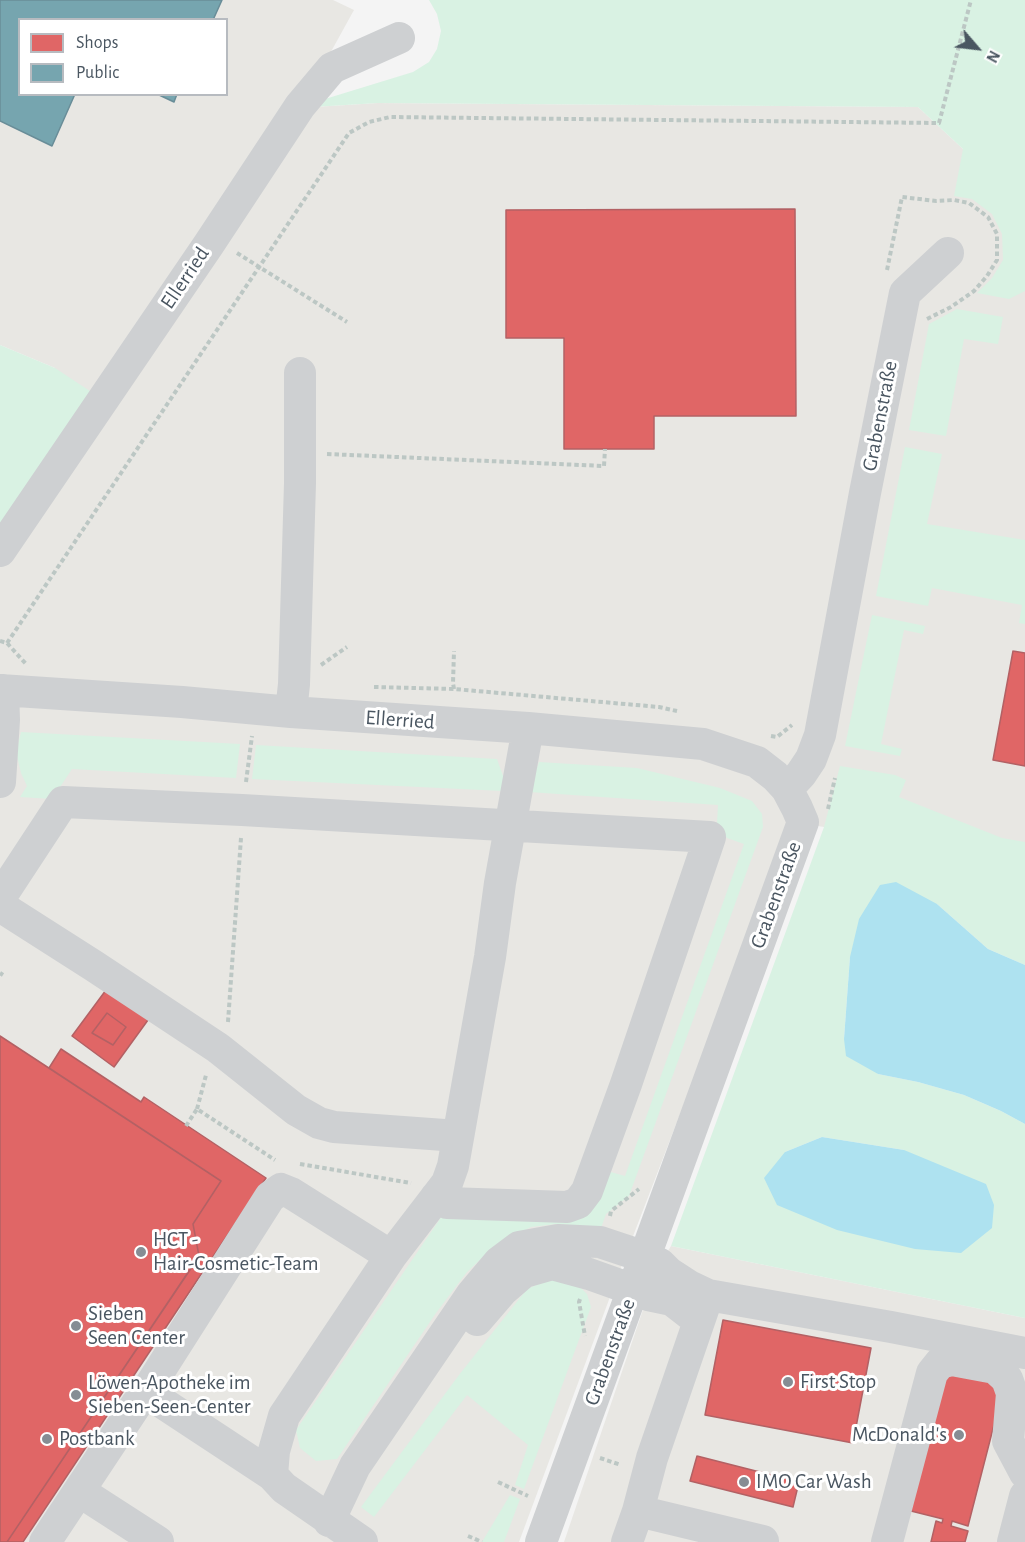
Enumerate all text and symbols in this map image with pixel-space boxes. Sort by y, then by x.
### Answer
legend [18,18,228,96]
north arrow [947,18,1007,78]
text: Shops [76,34,118,52]
text: N [983,48,1003,65]
text: Public [76,64,119,82]
street label: Ellerried [155,242,215,314]
street label: Grabenstraße [857,359,903,473]
street label: Ellerried [365,705,435,735]
street label: Grabenstraße [745,838,807,952]
place label: HCT - Hair-Cosmetic-Team [153,1227,319,1277]
marker: HCT - Hair-Cosmetic-Team [134,1245,148,1259]
street label: Grabenstraße [579,1295,641,1409]
place label: Sieben Seen Center [88,1301,185,1351]
marker: Sieben Seen Center [69,1319,83,1333]
place label: First Stop [800,1369,876,1395]
place label: Löwen-Apotheke im Sieben-Seen-Center [88,1370,251,1420]
marker: First Stop [781,1375,795,1389]
marker: Löwen-Apotheke im Sieben-Seen-Center [69,1388,83,1402]
place label: McDonald's [852,1422,947,1448]
place label: Postbank [59,1426,135,1452]
marker: McDonald's [952,1428,966,1442]
marker: Postbank [40,1432,54,1446]
place label: IMO Car Wash [756,1469,872,1495]
marker: IMO Car Wash [737,1475,751,1489]

